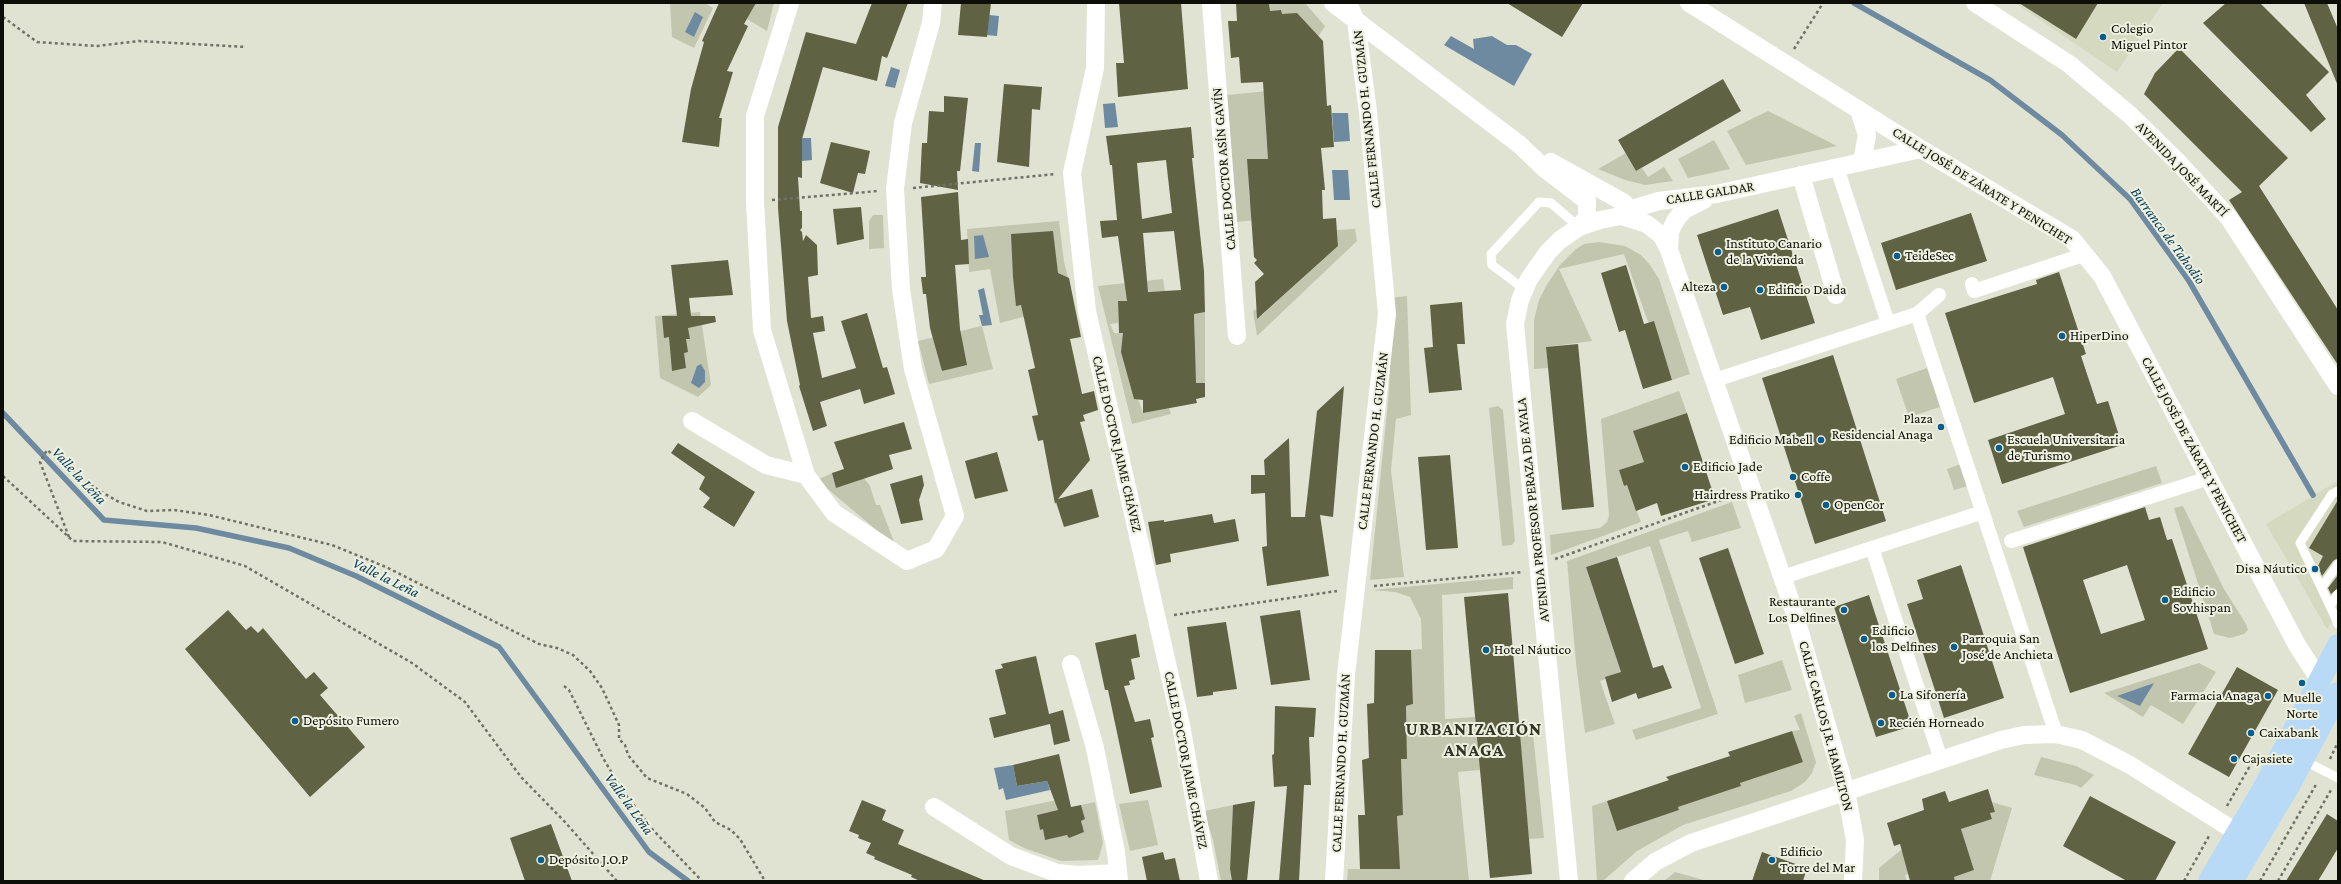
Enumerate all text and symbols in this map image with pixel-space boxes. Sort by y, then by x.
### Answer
place label: Colegio Miguel Pintor [2111,21,2188,54]
street label: CALLE FERNANDO H. GUZMÁN [1349,29,1385,209]
marker: Colegio Miguel Pintor [2098,32,2108,42]
street label: CALLE DOCTOR ASÍN GAVÍN [1209,87,1239,251]
street label: AVENIDA JOSÉ MARTÍ [2132,118,2232,220]
street label: CALLE JOSÉ DE ZÁRATE Y PENICHET [1889,124,2075,248]
street label: CALLE GALDAR [1665,178,1755,208]
water label: Barranco de Tahodio [2127,184,2209,288]
place label: Instituto Canario de la Vivienda [1726,236,1822,268]
marker: Instituto Canario de la Vivienda [1713,247,1723,257]
place label: TeideSec [1905,248,1954,264]
marker: TeideSec [1892,251,1902,261]
place label: Alteza [1681,279,1716,295]
marker: Alteza [1719,282,1729,292]
place label: Edificio Daida [1768,282,1846,298]
marker: Edificio Daida [1755,285,1765,295]
place label: HiperDino [2070,328,2129,344]
marker: HiperDino [2057,331,2067,341]
street label: CALLE FERNANDO H. GUZMÁN [1354,351,1392,531]
street label: CALLE DOCTOR JAIME CHÁVEZ [1088,354,1146,534]
street label: CALLE JOSÉ DE ZÁRATE Y PENICHET [2138,354,2250,546]
street label: AVENIDA PROFESOR PERAZA DE AYALA [1513,397,1553,623]
place label: Plaza Residencial Anaga [1832,411,1933,444]
marker: Plaza Residencial Anaga [1936,422,1946,432]
place label: Edificio Mabell [1729,432,1813,448]
place label: Escuela Universitaria de Turismo [2007,432,2125,464]
marker: Edificio Mabell [1816,435,1826,445]
marker: Escuela Universitaria de Turismo [1994,443,2004,453]
water label: Valle la Leña [48,444,110,508]
place label: Edificio Jade [1693,459,1762,475]
marker: Edificio Jade [1680,462,1690,472]
place label: Coffe [1801,469,1831,485]
marker: Coffe [1788,472,1798,482]
place label: Hairdress Pratiko [1694,487,1790,503]
marker: Hairdress Pratiko [1793,490,1803,500]
place label: OpenCor [1834,497,1885,513]
marker: OpenCor [1821,500,1831,510]
water label: Valle la Leña [350,554,422,602]
place label: Disa Náutico [2235,561,2307,577]
marker: Disa Náutico [2310,564,2320,574]
place label: Edificio Sovhispan [2173,584,2231,616]
place label: Restaurante Los Delfines [1768,594,1836,626]
marker: Edificio Sovhispan [2160,595,2170,605]
marker: Restaurante Los Delfines [1839,605,1849,615]
place label: Edificio los Delfines [1872,623,1937,656]
place label: Parroquia San José de Anchieta [1962,631,2053,664]
marker: Edificio los Delfines [1859,634,1869,644]
street label: CALLE CARLOS J.R. HAMILTON [1795,639,1857,813]
place label: Hotel Náutico [1494,642,1571,658]
marker: Parroquia San José de Anchieta [1949,642,1959,652]
marker: Hotel Náutico [1481,645,1491,655]
street label: CALLE DOCTOR JAIME CHÁVEZ [1161,670,1211,850]
street label: CALLE FERNANDO H. GUZMÁN [1328,673,1354,853]
marker: Muelle Norte [2297,678,2307,688]
place label: La Sifonería [1900,687,1966,703]
place label: Farmacia Anaga [2171,688,2260,704]
marker: La Sifonería [1887,690,1897,700]
place label: Muelle Norte [2283,690,2321,722]
marker: Farmacia Anaga [2263,691,2273,701]
place label: Depósito Fumero [303,713,399,729]
place label: Recién Horneado [1889,715,1984,731]
marker: Depósito Fumero [290,716,300,726]
district label: URBANIZACIÓN ANAGA [1406,718,1542,760]
marker: Recién Horneado [1876,718,1886,728]
place label: Caixabank [2259,725,2318,741]
marker: Caixabank [2246,728,2256,738]
place label: Cajasiete [2242,751,2293,767]
marker: Cajasiete [2229,754,2239,764]
water label: Valle la Leña [601,770,657,838]
place label: Edificio Torre del Mar [1780,844,1855,876]
place label: Depósito J.O.P [549,852,628,868]
marker: Depósito J.O.P [536,855,546,865]
marker: Edificio Torre del Mar [1767,855,1777,865]

